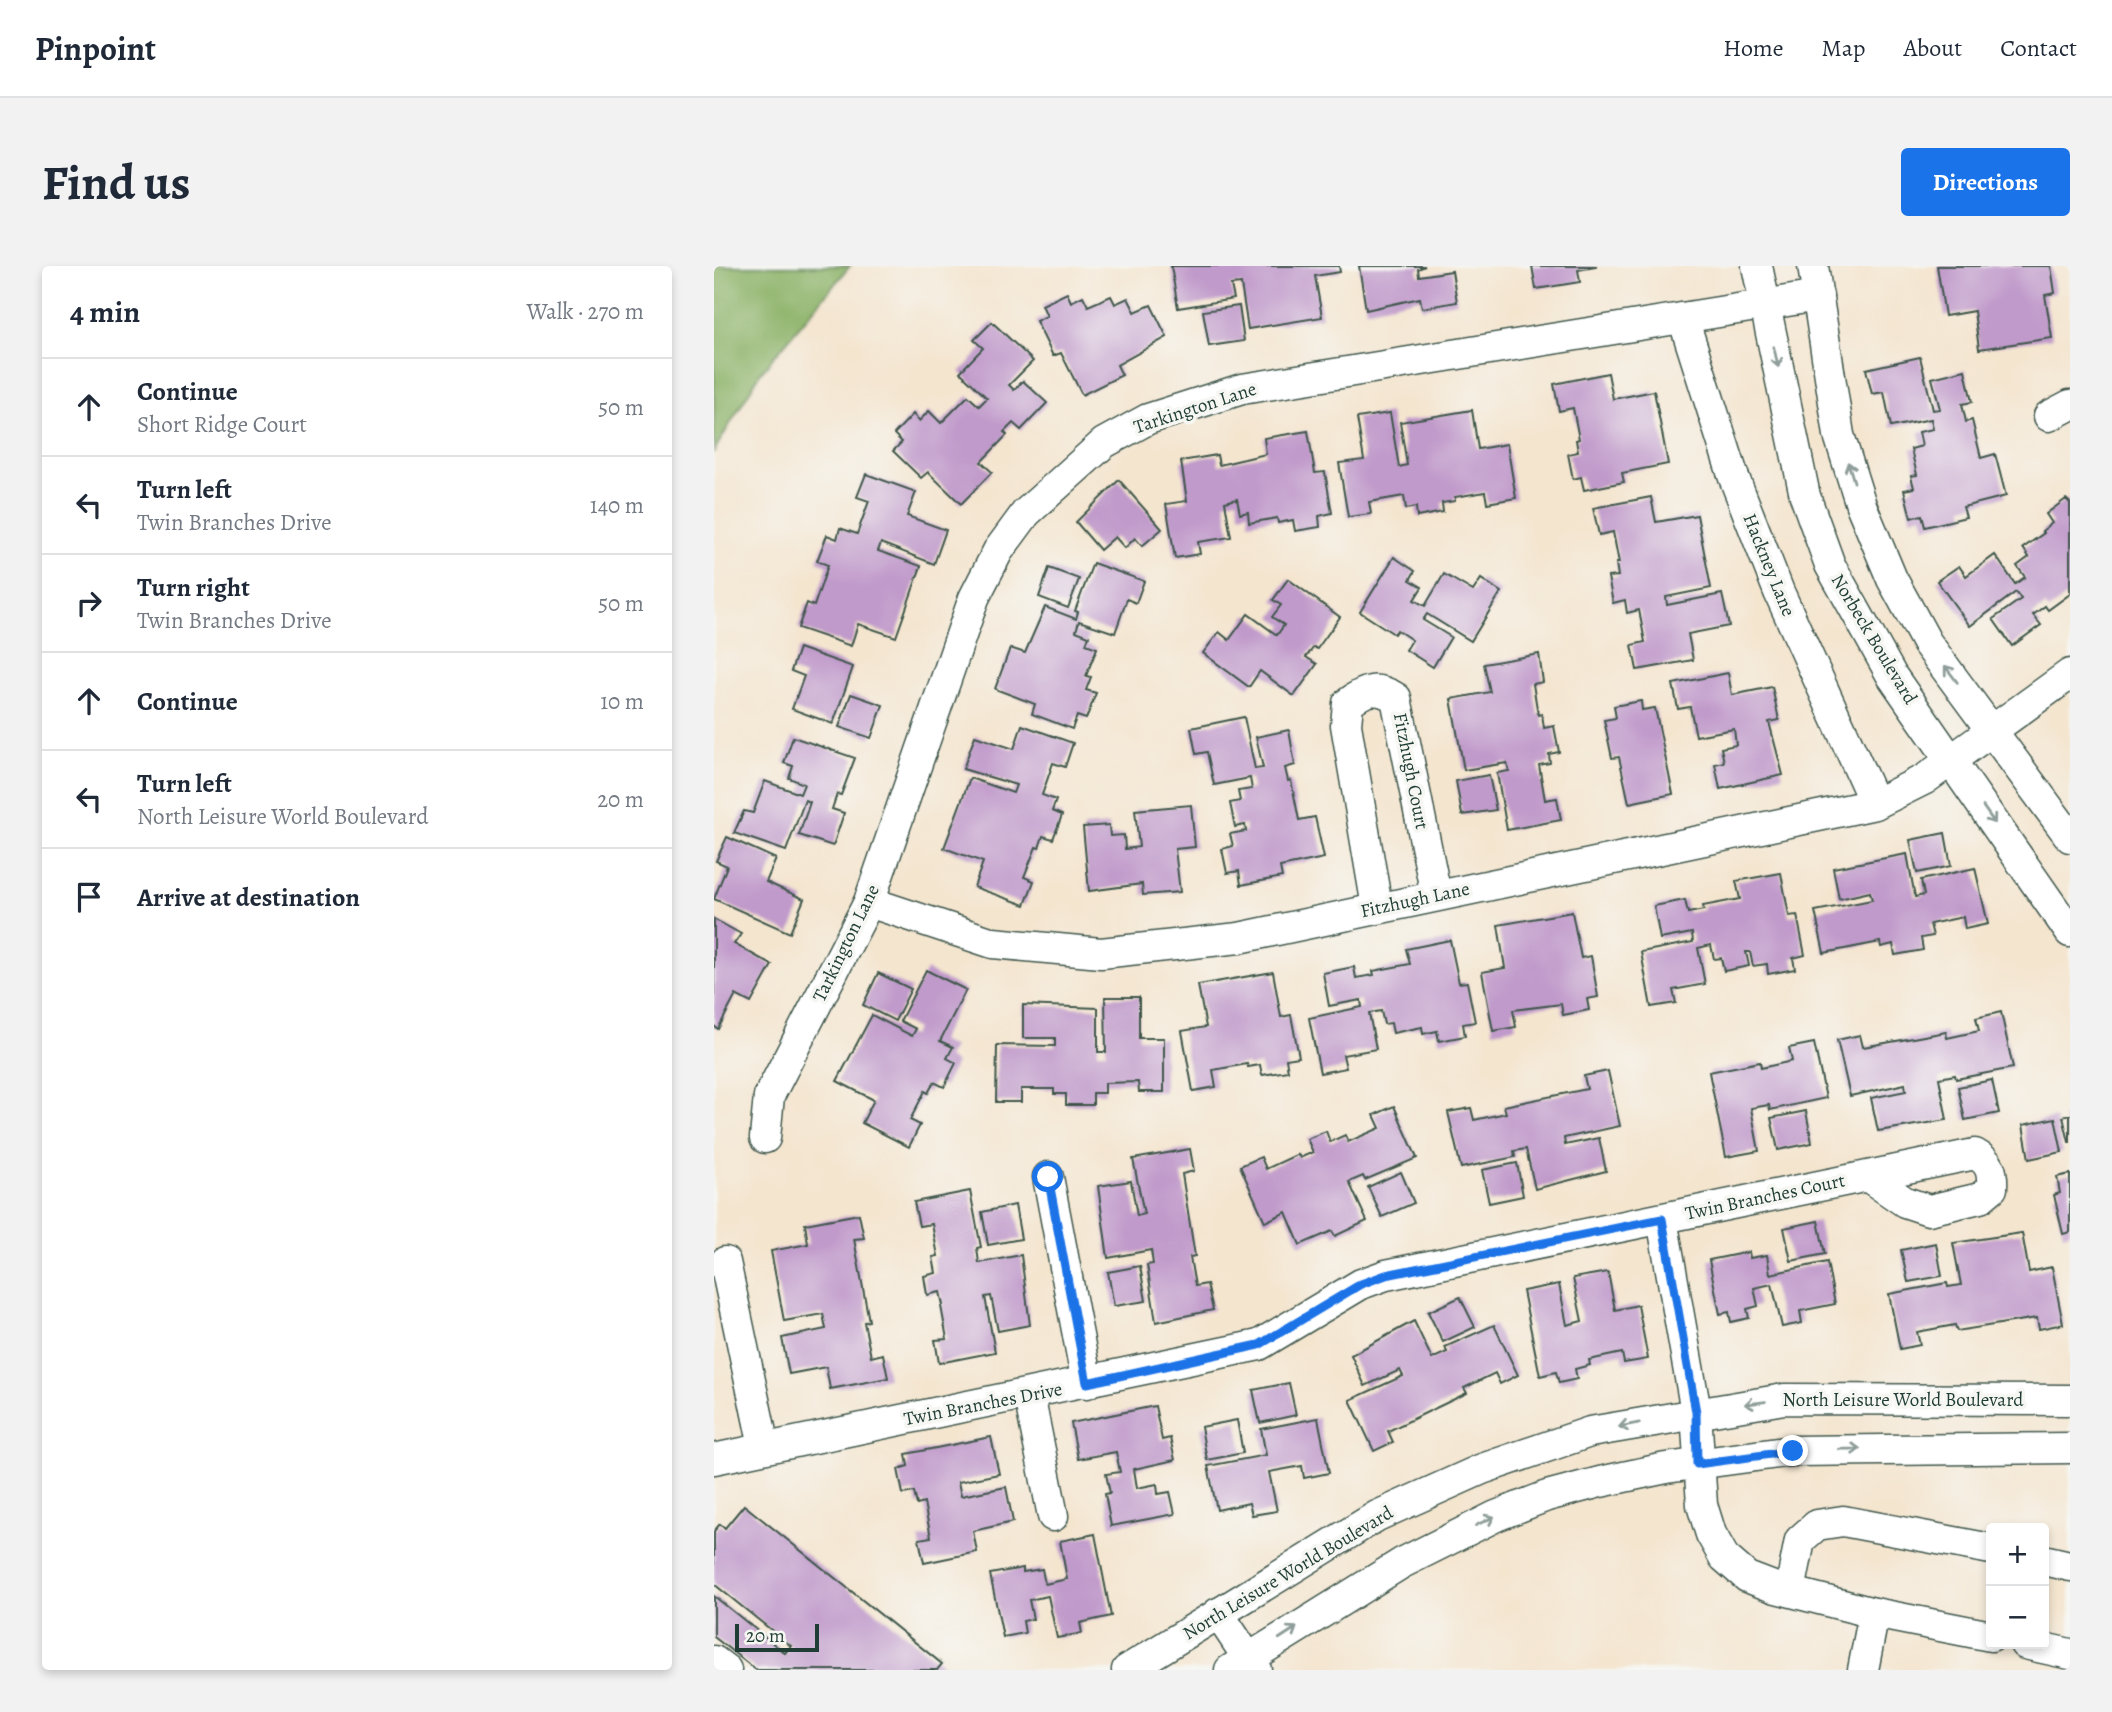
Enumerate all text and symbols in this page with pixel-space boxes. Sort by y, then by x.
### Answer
text: Pinpoint [35,26,156,71]
text: Home [1723,32,1784,64]
text: Map [1822,32,1866,64]
text: About [1904,32,1962,64]
text: Contact [2000,32,2077,64]
button: Directions [1901,148,2070,216]
text: Find us [42,149,190,216]
text: 4 min [70,292,140,332]
text: Walk · 270 m [526,296,644,327]
one-way arrow [1770,345,1783,368]
text: Continue [137,374,238,409]
street label: Tarkington Lane [1130,376,1260,440]
icon: ahead [70,388,108,426]
text: 50 m [598,392,644,423]
text: Short Ridge Court [137,409,307,440]
one-way arrow [1843,461,1856,483]
text: Turn left [137,472,232,507]
icon: left [70,486,108,524]
text: 140 m [590,490,644,521]
text: Twin Branches Drive [137,507,331,538]
street label: Hackney Lane [1737,510,1801,620]
street label: Norbeck Boulevard [1825,569,1924,710]
text: Turn right [137,570,250,605]
icon: right [70,584,108,622]
text: 50 m [598,588,644,619]
text: Twin Branches Drive [137,605,331,636]
one-way arrow [1944,666,1959,684]
icon: ahead [70,682,108,720]
text: Continue [137,684,238,719]
text: 10 m [600,686,644,717]
street label: Fitzhugh Court [1387,710,1435,832]
text: Turn left [137,766,232,801]
icon: left [70,780,108,818]
text: 20 m [597,784,644,815]
text: North Leisure World Boulevard [137,801,429,832]
one-way arrow [1982,805,1996,824]
street label: Fitzhugh Lane [1358,876,1472,924]
icon: arrive [70,878,108,916]
text: Arrive at destination [137,880,360,915]
street label: Tarkington Lane [806,880,886,1006]
route start [1032,1161,1063,1192]
street label: Twin Branches Court [1683,1167,1847,1227]
street label: Twin Branches Drive [902,1376,1064,1432]
street label: North Leisure World Boulevard [1783,1387,2024,1413]
one-way arrow [1744,1397,1767,1410]
one-way arrow [1618,1418,1641,1432]
route end [1777,1435,1808,1466]
one-way arrow [1839,1443,1862,1456]
street label: North Leisure World Boulevard [1178,1499,1399,1646]
one-way arrow [1474,1514,1495,1528]
map controls [1986,1523,2049,1649]
button: + [1986,1523,2049,1586]
button: − [1986,1586,2049,1649]
scale bar [735,1621,819,1653]
text: 20 m [746,1623,785,1649]
one-way arrow [1277,1626,1297,1640]

